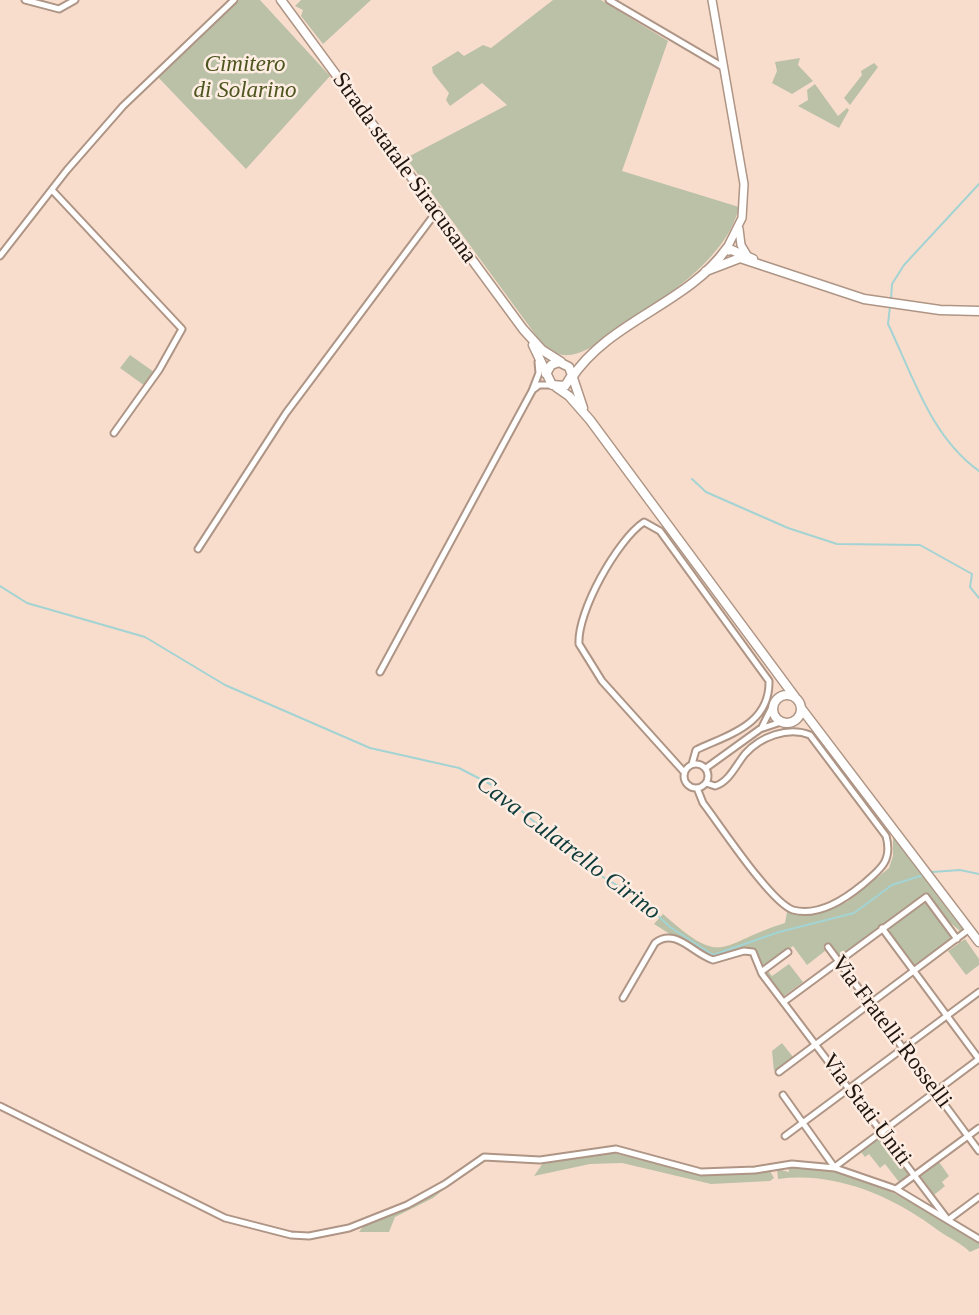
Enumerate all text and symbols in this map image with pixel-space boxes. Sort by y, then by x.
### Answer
park label: Cimitero di Solarino [194,51,296,105]
street label: Strada statale Siracusana [326,67,482,269]
water label: Cava Culatrello Cirino [470,769,666,927]
street label: Via Fratelli Rosselli [825,950,957,1114]
street label: Via Stati Uniti [815,1049,917,1171]

